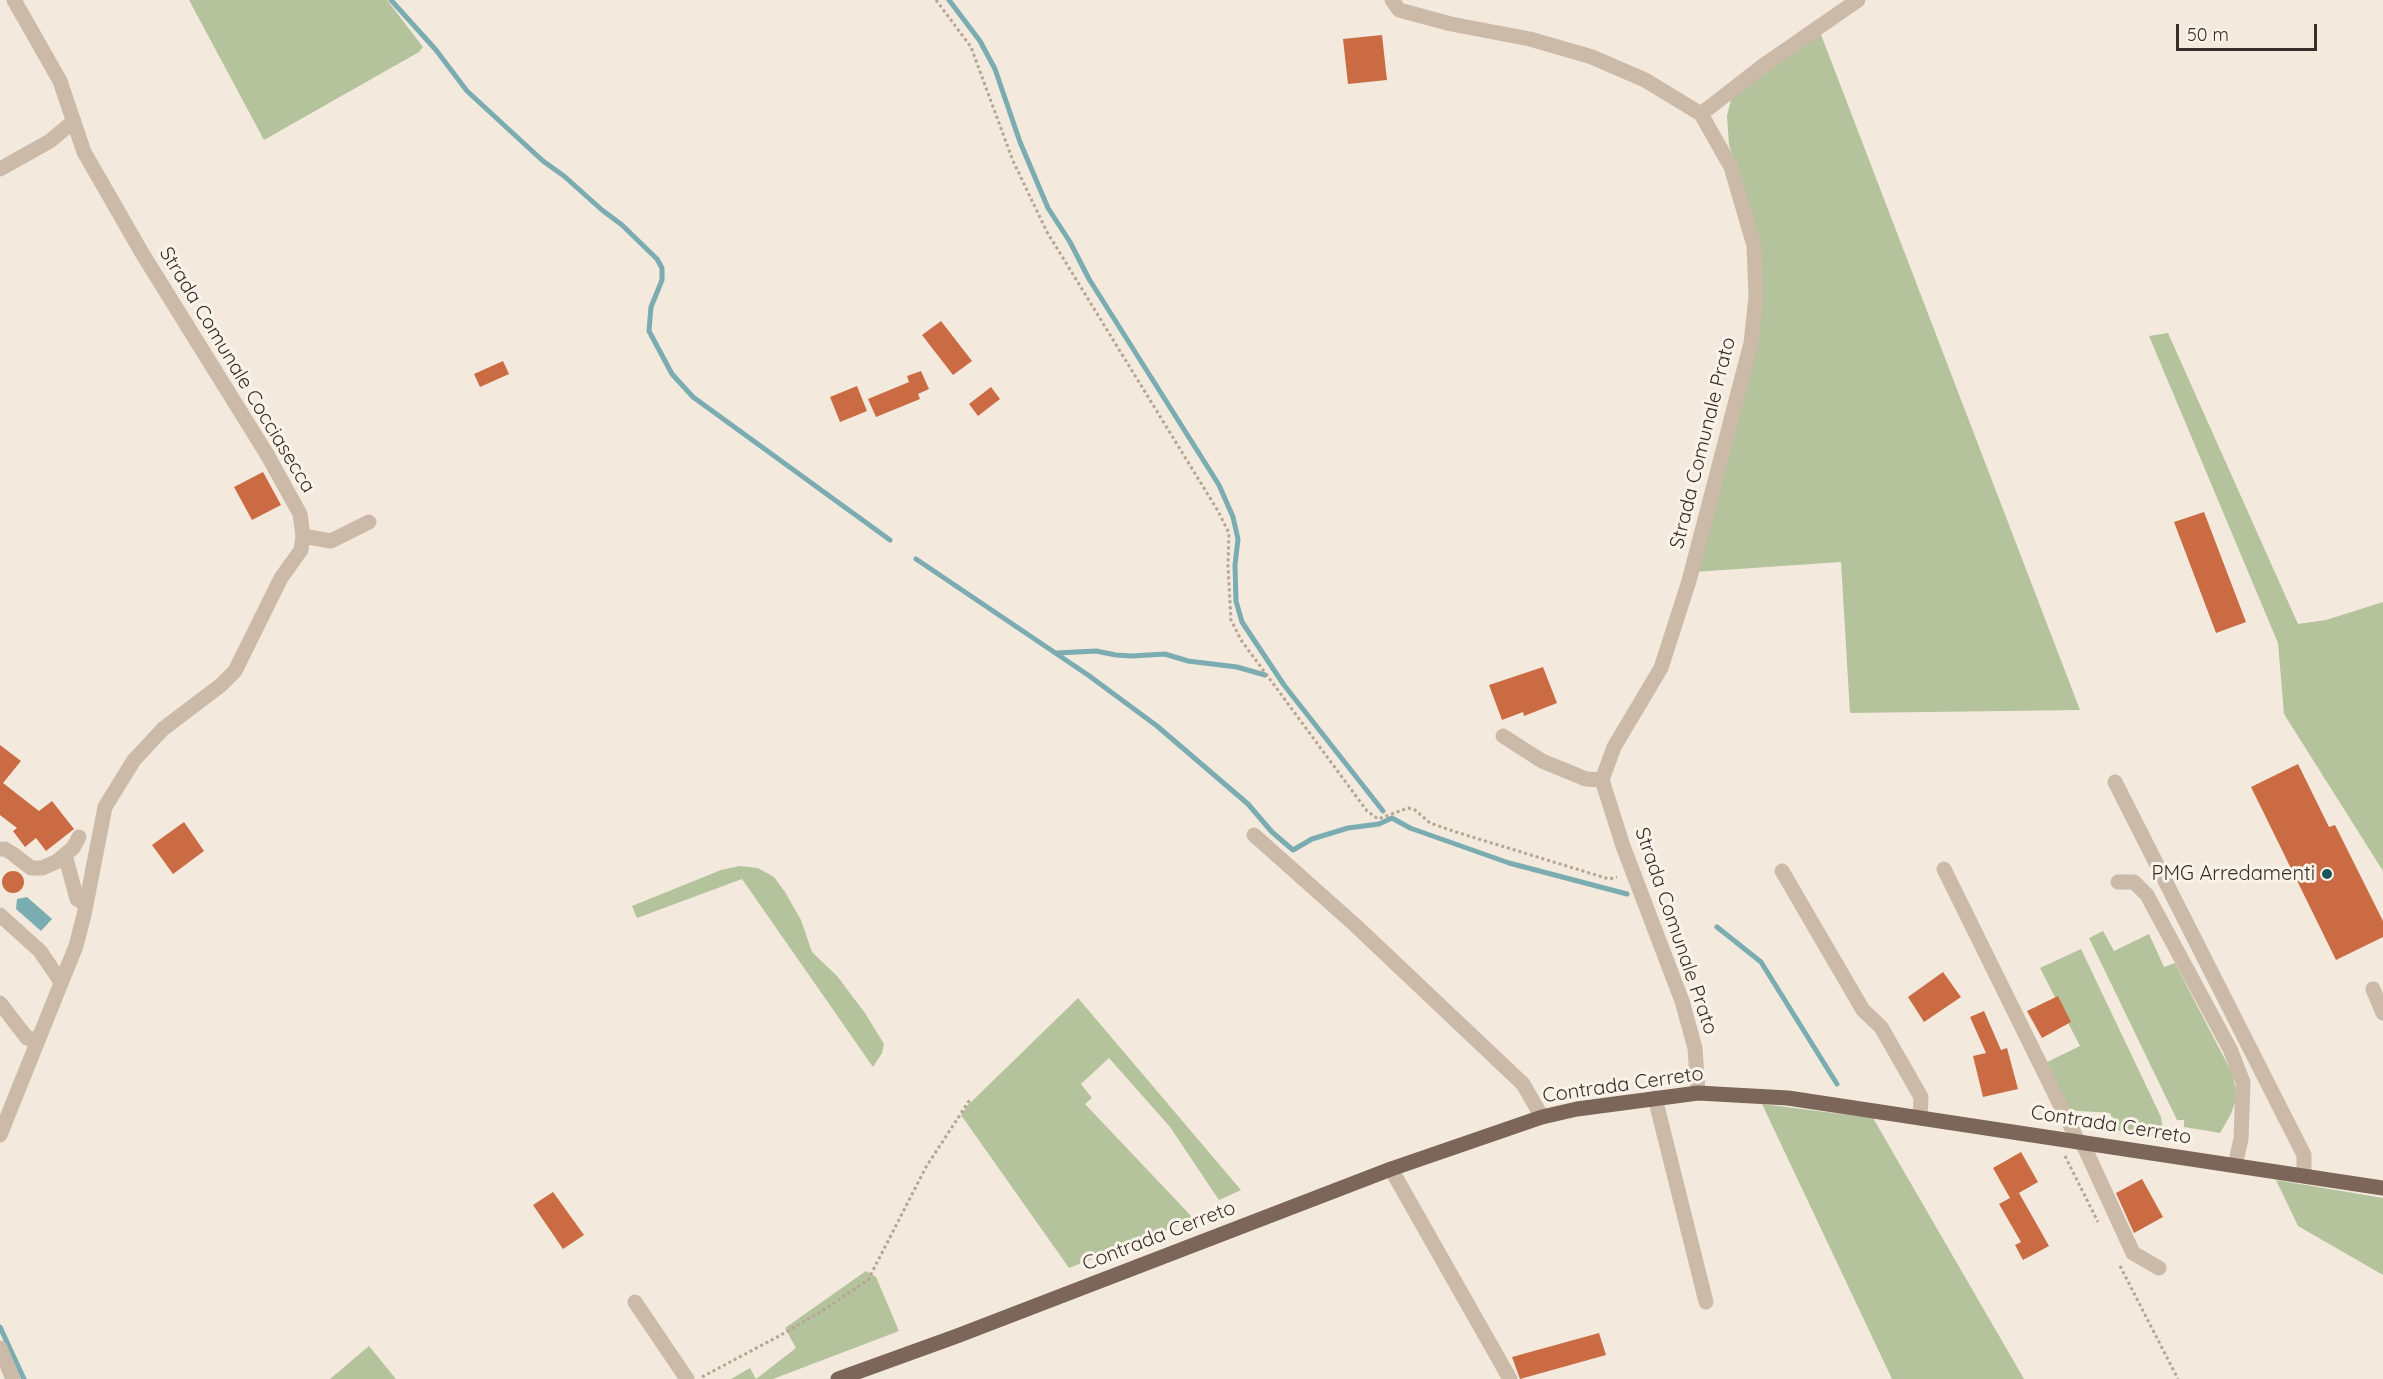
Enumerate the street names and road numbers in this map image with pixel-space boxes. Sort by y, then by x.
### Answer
street label: Strada Comunale Cocciasecca [154,243,320,497]
street label: Strada Comunale Prato [1665,335,1741,551]
street label: Strada Comunale Prato [1629,824,1723,1038]
street label: Contrada Cerreto [1541,1062,1705,1108]
street label: Contrada Cerreto [2029,1100,2193,1150]
street label: Contrada Cerreto [1079,1196,1239,1276]

